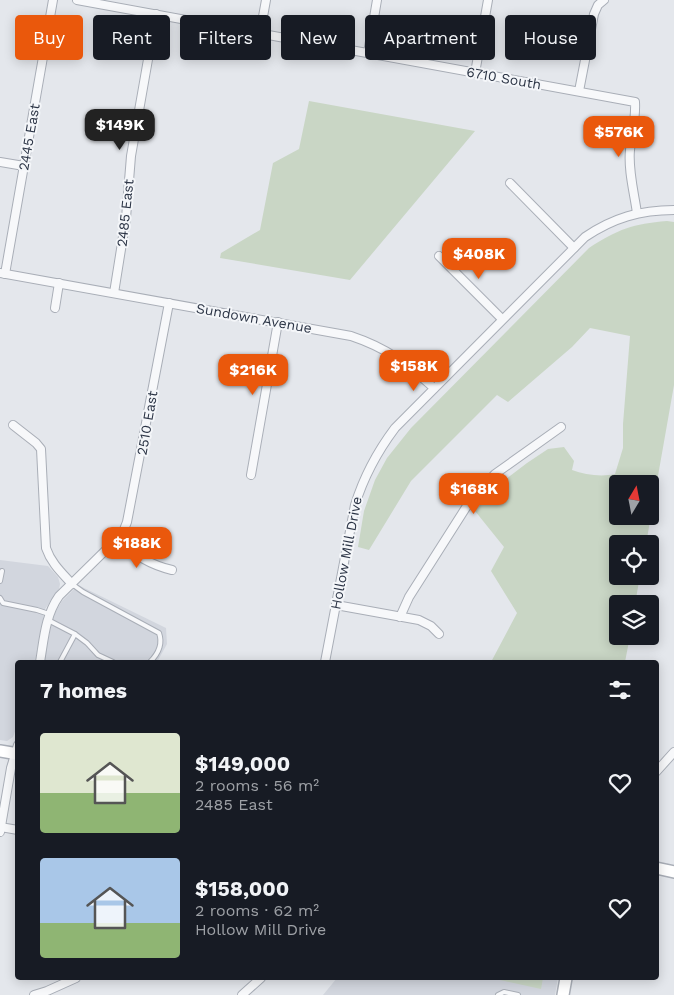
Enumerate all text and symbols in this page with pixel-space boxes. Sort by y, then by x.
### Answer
chip: Buy [15,15,83,60]
chip: Rent [93,15,170,60]
chip: Filters [180,15,271,60]
chip: New [281,15,355,60]
chip: Apartment [365,15,495,60]
chip: House [505,15,596,60]
street label: 6710 South [465,64,543,92]
street label: 2445 East [15,102,43,172]
pin: $149K [85,108,155,151]
text: $149K [96,115,144,134]
pin: $576K [584,116,654,158]
text: $576K [594,122,644,141]
street label: 2485 East [113,178,137,248]
pin: $408K [444,238,514,280]
text: $408K [453,244,505,263]
street label: Sundown Avenue [195,300,313,336]
pin: $158K [379,350,449,392]
pin: $216K [218,354,288,396]
text: $158K [390,356,438,375]
text: $216K [229,360,277,379]
street label: 2510 East [133,389,161,457]
pin: $168K [439,472,509,515]
north arrow [609,475,659,525]
map controls [609,475,659,645]
text: $168K [450,479,498,498]
street label: Hollow Mill Drive [327,495,365,611]
pin: $188K [102,526,172,569]
text: $188K [113,533,161,552]
button: locate [609,535,659,585]
button: layers [609,595,659,645]
icon: filters [606,676,634,704]
text: 7 homes [40,678,127,703]
text: $149,000 [195,751,290,776]
icon: home [80,753,140,813]
icon: heart [606,769,634,797]
text: 2 rooms · 56 m² [195,776,319,795]
text: 2485 East [195,795,273,814]
text: $158,000 [195,876,289,901]
icon: home [80,878,140,938]
icon: heart [606,894,634,922]
text: 2 rooms · 62 m² [195,901,319,920]
text: Hollow Mill Drive [195,920,326,939]

